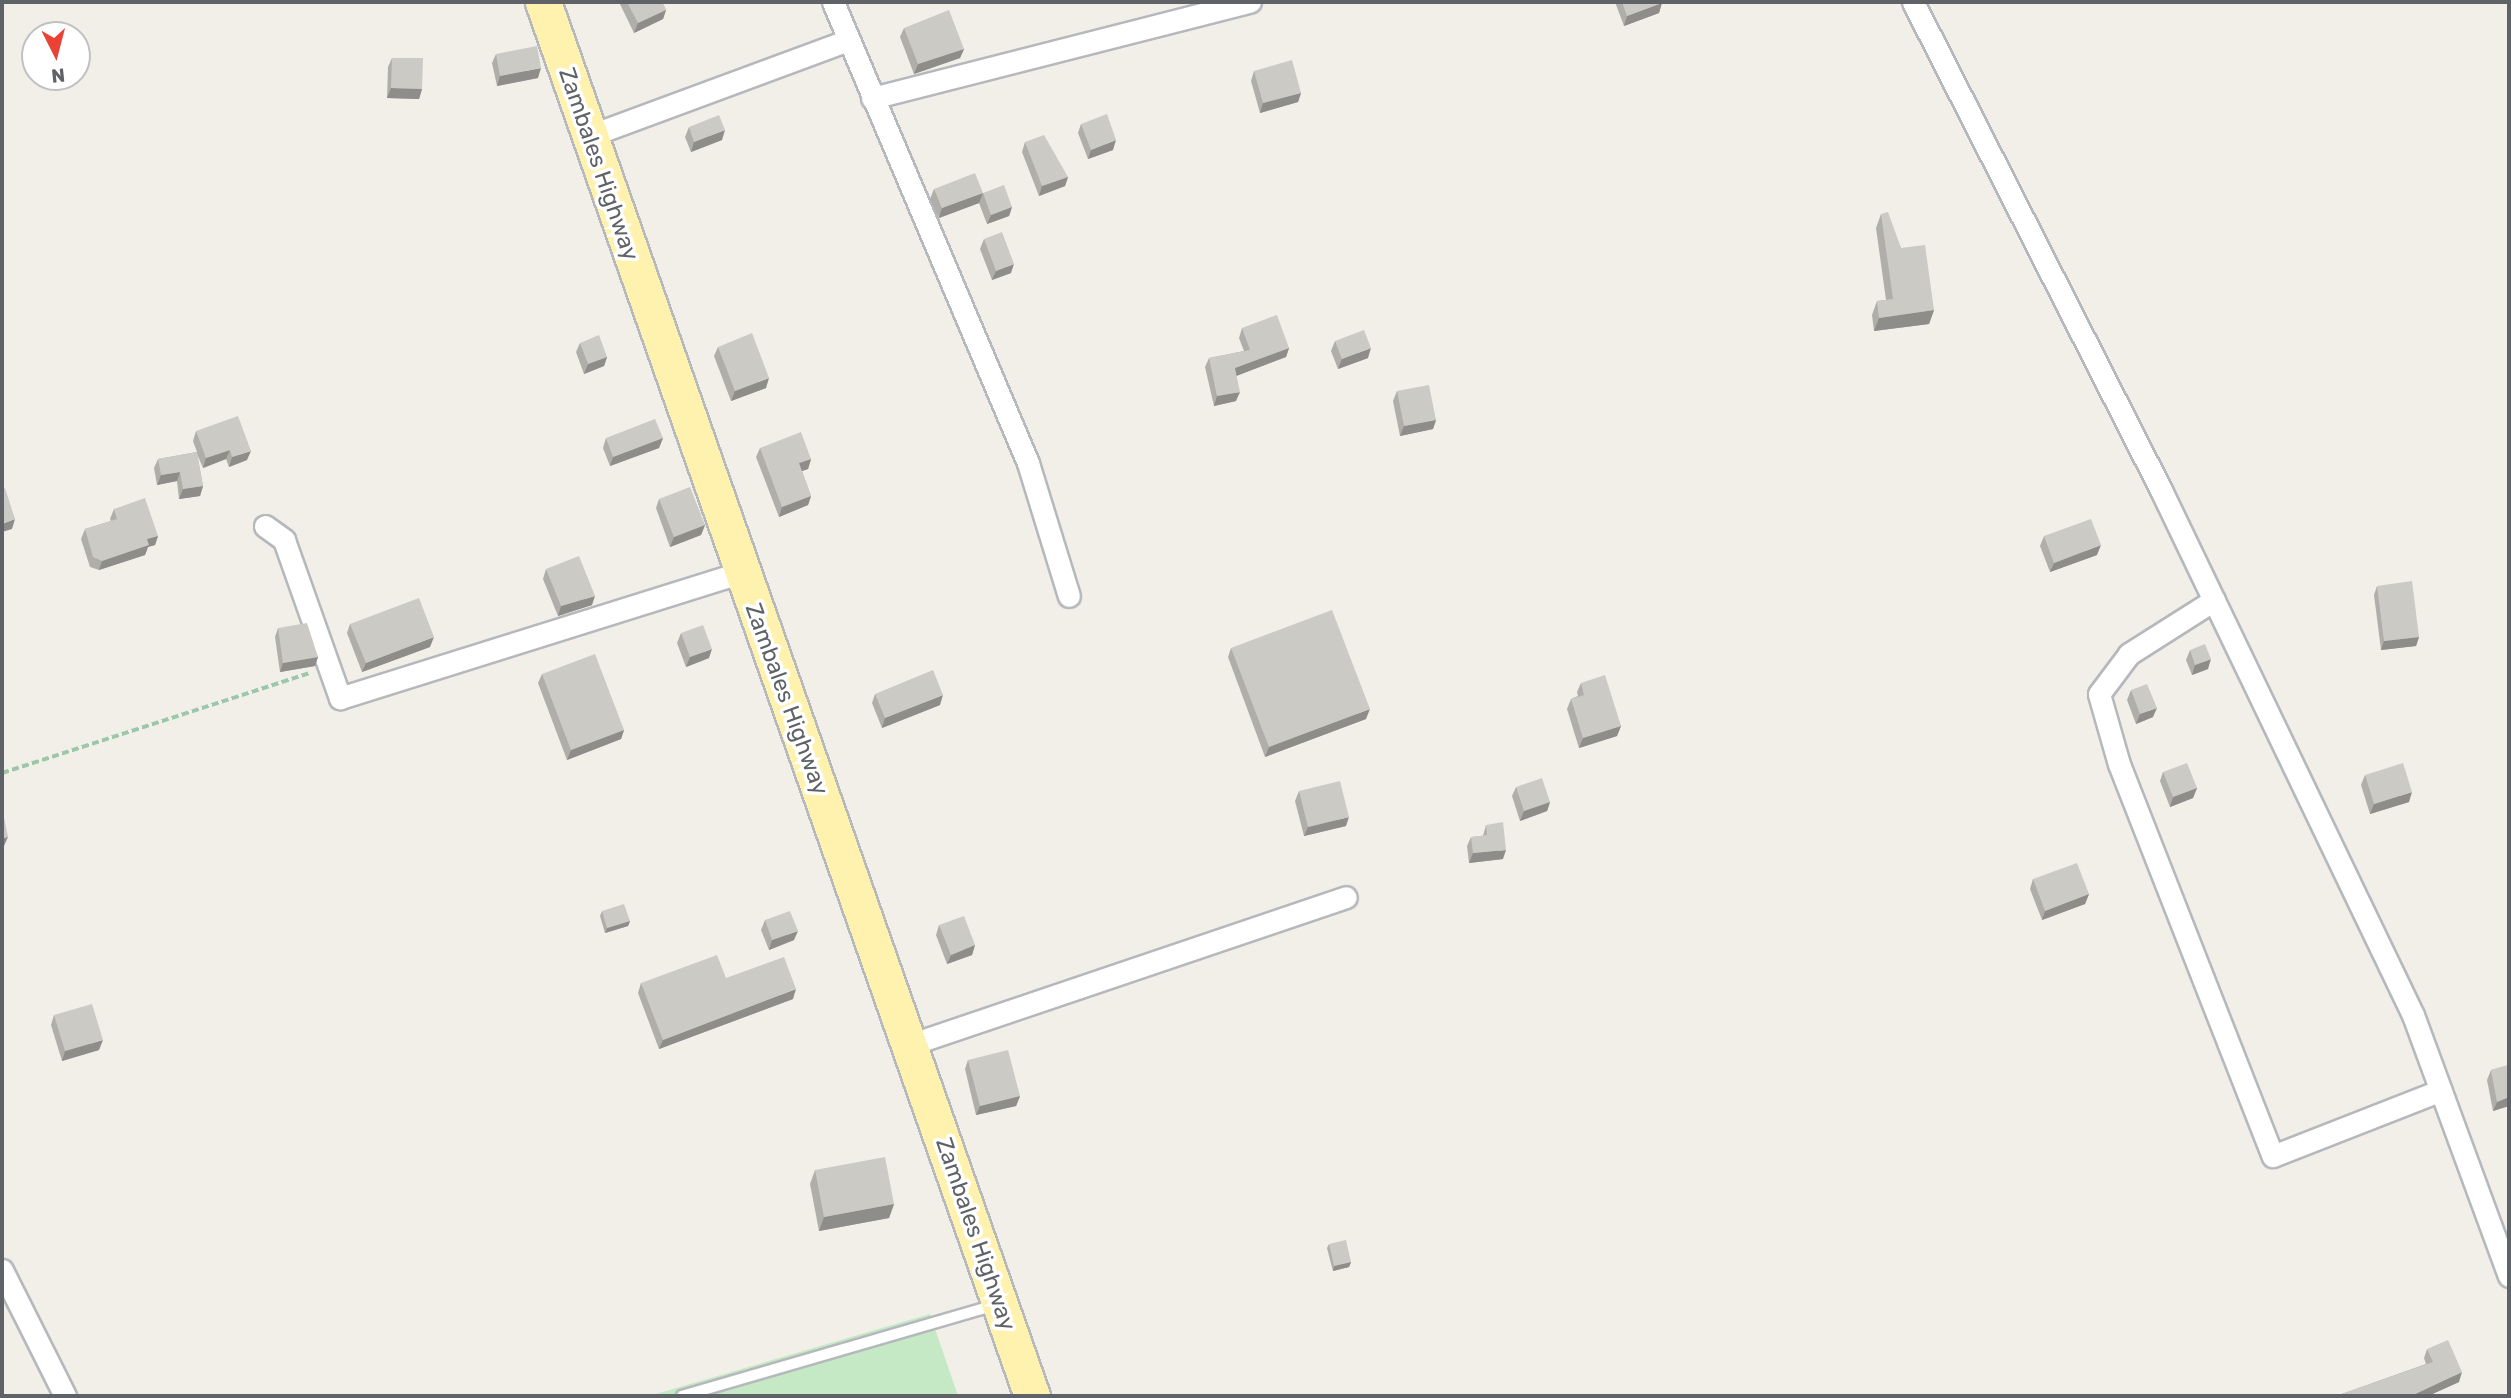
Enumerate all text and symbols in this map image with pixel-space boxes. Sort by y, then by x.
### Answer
north arrow [21,21,91,91]
text: N [50,63,66,88]
street label: Zambales Highway [553,64,645,264]
street label: Zambales Highway [739,599,835,799]
street label: Zambales Highway [930,1134,1022,1334]

